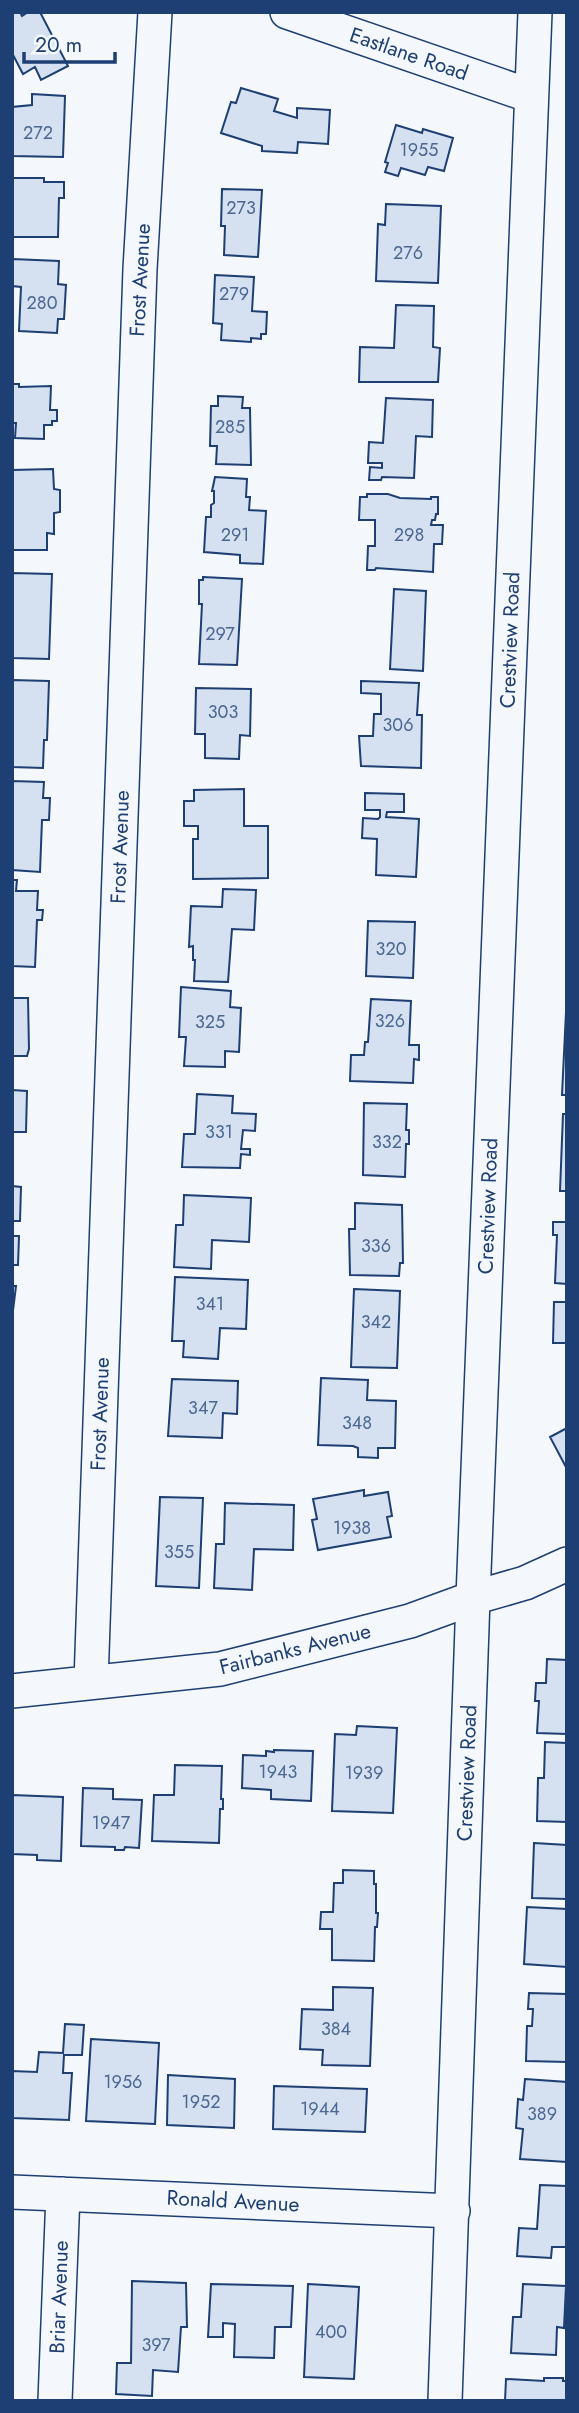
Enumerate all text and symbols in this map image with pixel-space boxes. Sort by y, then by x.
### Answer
street label: Eastlane Road [346,20,472,88]
scale bar [24,21,116,65]
text: 20 m [35,30,82,60]
house number: 272 [23,120,53,146]
house number: 1955 [400,137,438,163]
house number: 273 [226,195,256,221]
street label: Frost Avenue [122,222,158,338]
house number: 276 [393,240,423,266]
house number: 279 [219,281,249,307]
house number: 280 [27,290,58,316]
house number: 285 [215,414,245,440]
house number: 291 [221,522,249,548]
house number: 298 [394,522,424,548]
street label: Crestview Road [493,571,527,709]
house number: 297 [205,621,235,647]
house number: 303 [208,699,238,725]
house number: 306 [383,712,414,738]
street label: Frost Avenue [103,790,137,904]
house number: 320 [376,936,407,962]
house number: 326 [375,1008,405,1034]
house number: 325 [195,1009,225,1035]
house number: 331 [205,1119,233,1145]
house number: 332 [372,1129,402,1155]
street label: Crestview Road [471,1137,505,1275]
house number: 336 [361,1233,391,1259]
house number: 341 [196,1291,224,1317]
house number: 342 [361,1309,391,1335]
street label: Frost Avenue [83,1357,117,1471]
house number: 347 [188,1395,218,1421]
house number: 348 [342,1410,372,1436]
house number: 1938 [333,1515,371,1541]
house number: 355 [164,1539,194,1565]
street label: Fairbanks Avenue [216,1616,374,1682]
street label: Crestview Road [450,1704,484,1842]
house number: 1943 [259,1759,298,1785]
house number: 1939 [345,1760,383,1786]
house number: 1947 [92,1810,131,1836]
house number: 384 [321,2016,351,2042]
house number: 1956 [104,2069,143,2095]
house number: 1952 [182,2089,220,2115]
house number: 1944 [300,2096,340,2122]
house number: 389 [527,2101,557,2127]
street label: Ronald Avenue [166,2183,300,2219]
street label: Briar Avenue [42,2240,76,2354]
house number: 400 [315,2319,347,2345]
house number: 397 [141,2332,171,2358]

